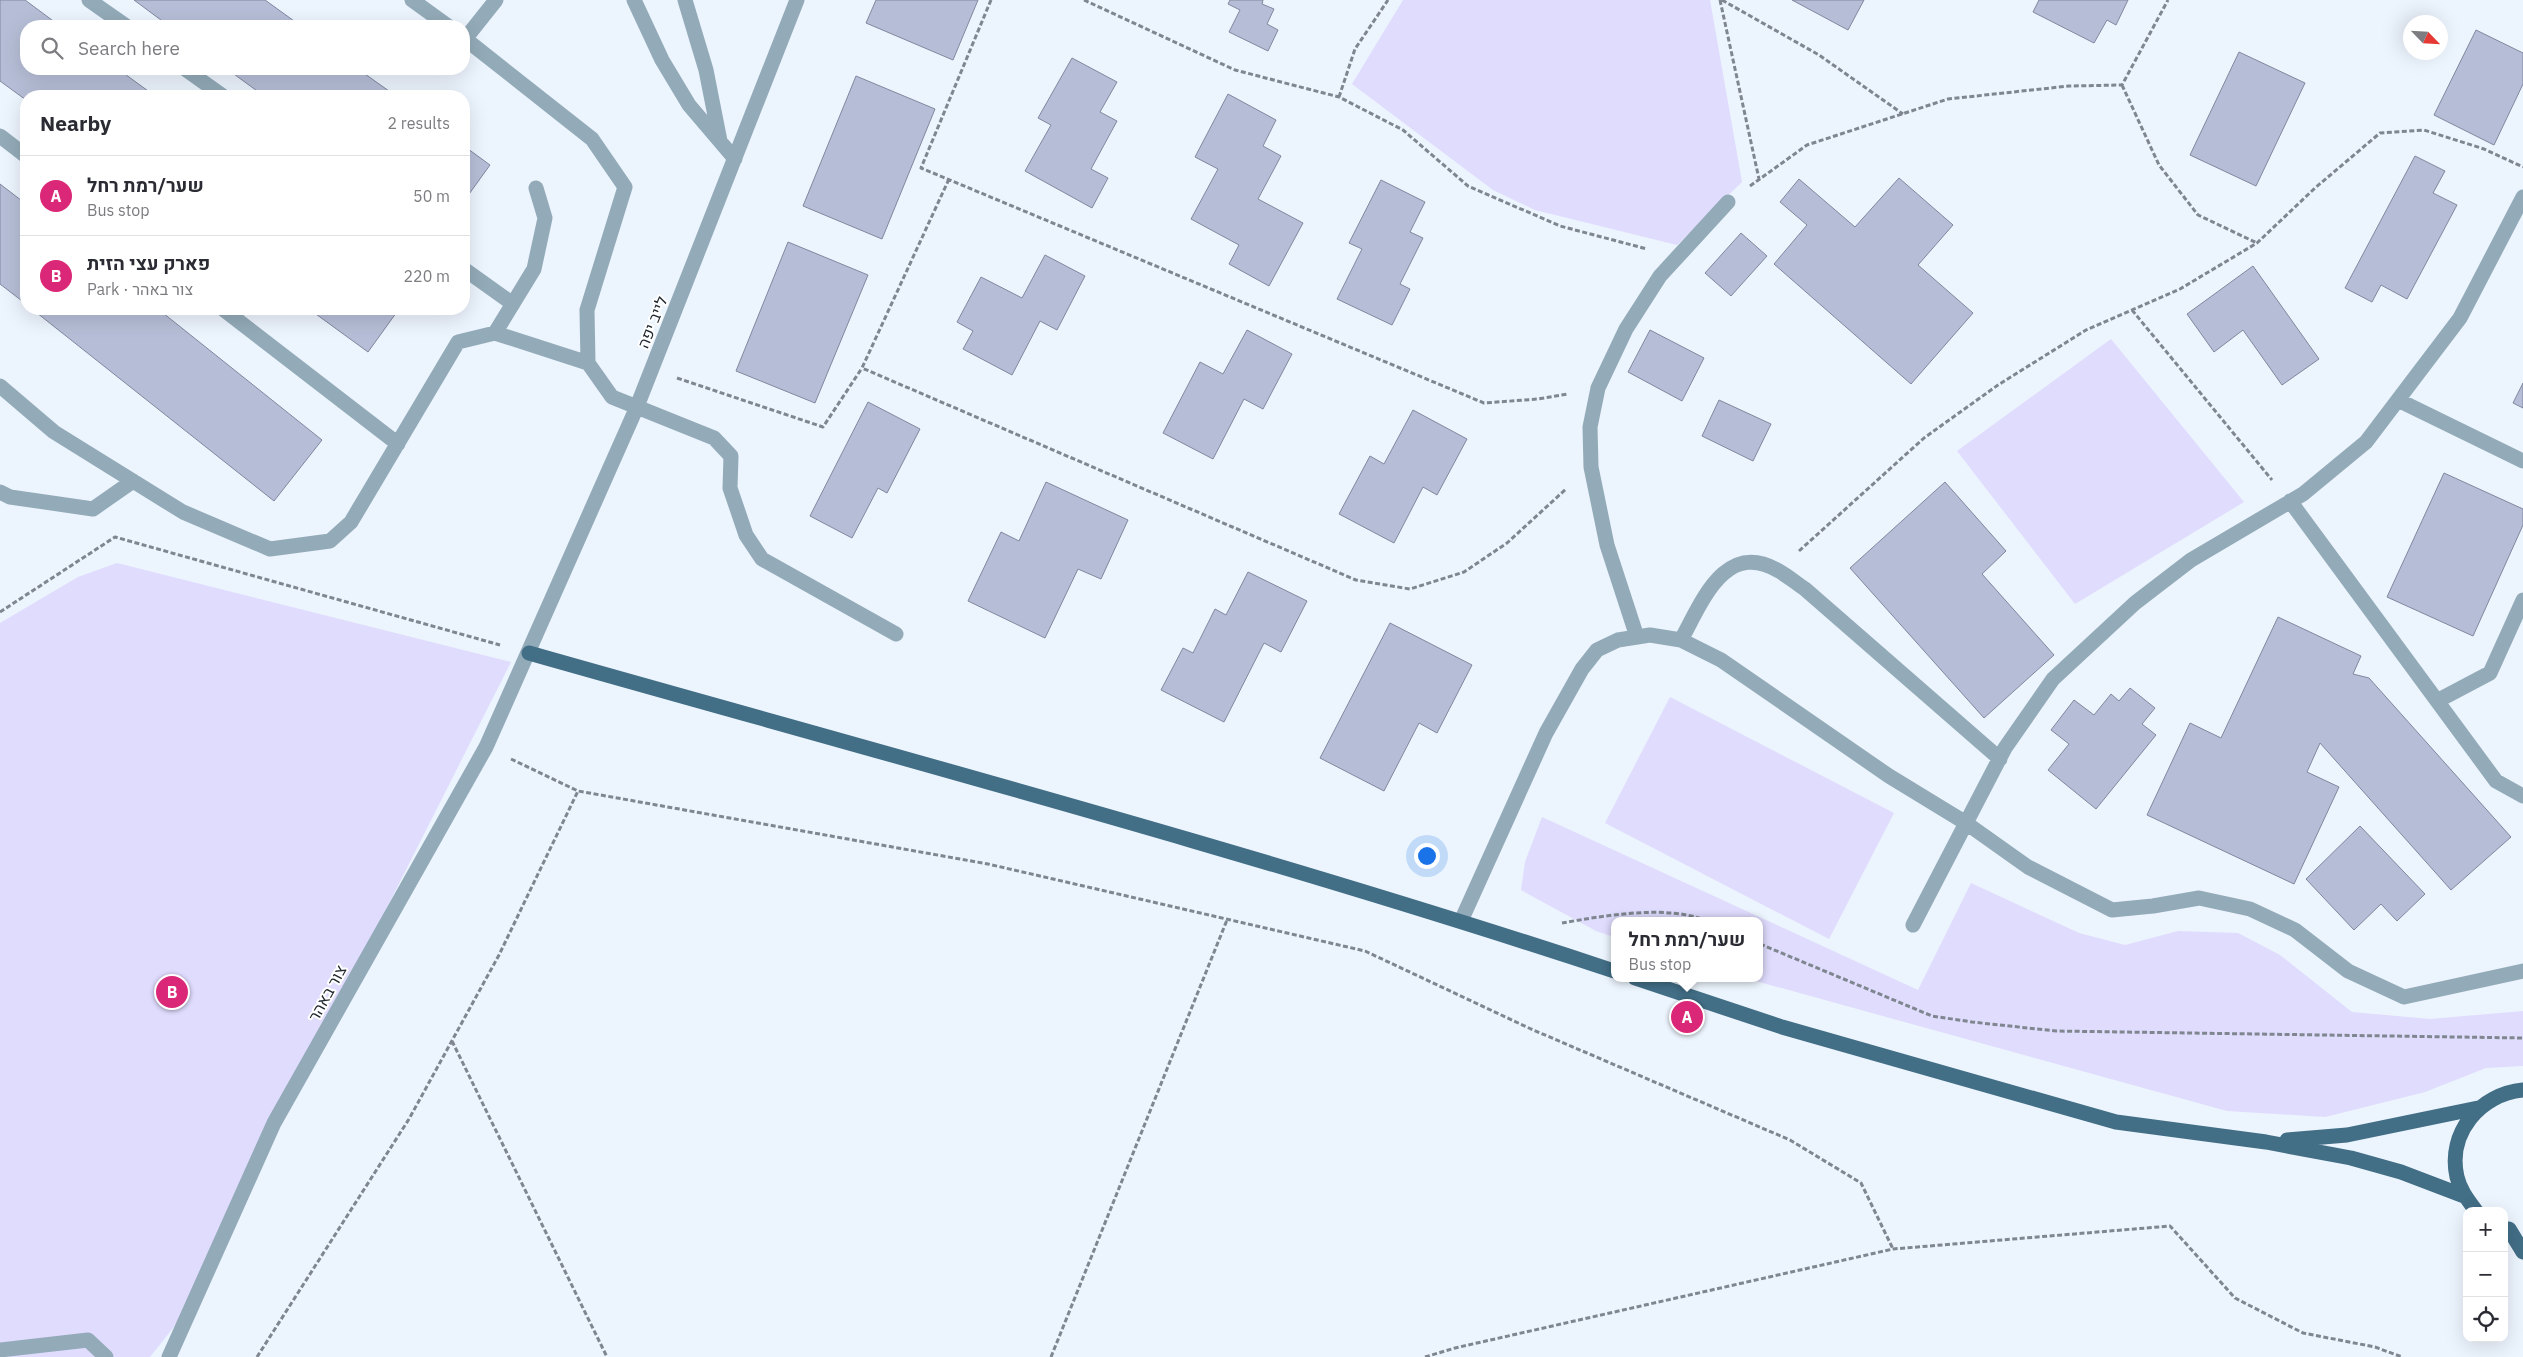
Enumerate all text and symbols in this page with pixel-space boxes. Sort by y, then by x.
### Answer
north arrow [2403,15,2448,60]
search box [20,20,470,75]
icon: search [38,34,66,62]
text: Search here [78,36,180,60]
text: Nearby [40,109,111,137]
text: 2 results [387,113,450,133]
text: שער/רמת רחל [87,173,204,197]
text: A [51,186,61,206]
text: 50 m [413,186,450,206]
text: Bus stop [87,200,150,220]
text: פארק עצי הזית [87,251,210,275]
text: B [51,266,61,286]
text: 220 m [403,266,450,286]
text: Park · צור באהר [87,279,193,299]
street label: לייב יפה [633,293,671,351]
your location [1414,843,1440,869]
popup [1611,917,1763,982]
text: שער/רמת רחל [1629,927,1745,951]
text: Bus stop [1629,954,1691,974]
street label: צור באהר [303,961,351,1025]
pin: B [156,973,188,1011]
pin: A [1671,998,1703,1036]
map controls [2463,1207,2508,1342]
button: + [2463,1207,2508,1252]
button: − [2463,1252,2508,1297]
button: locate [2463,1297,2508,1342]

